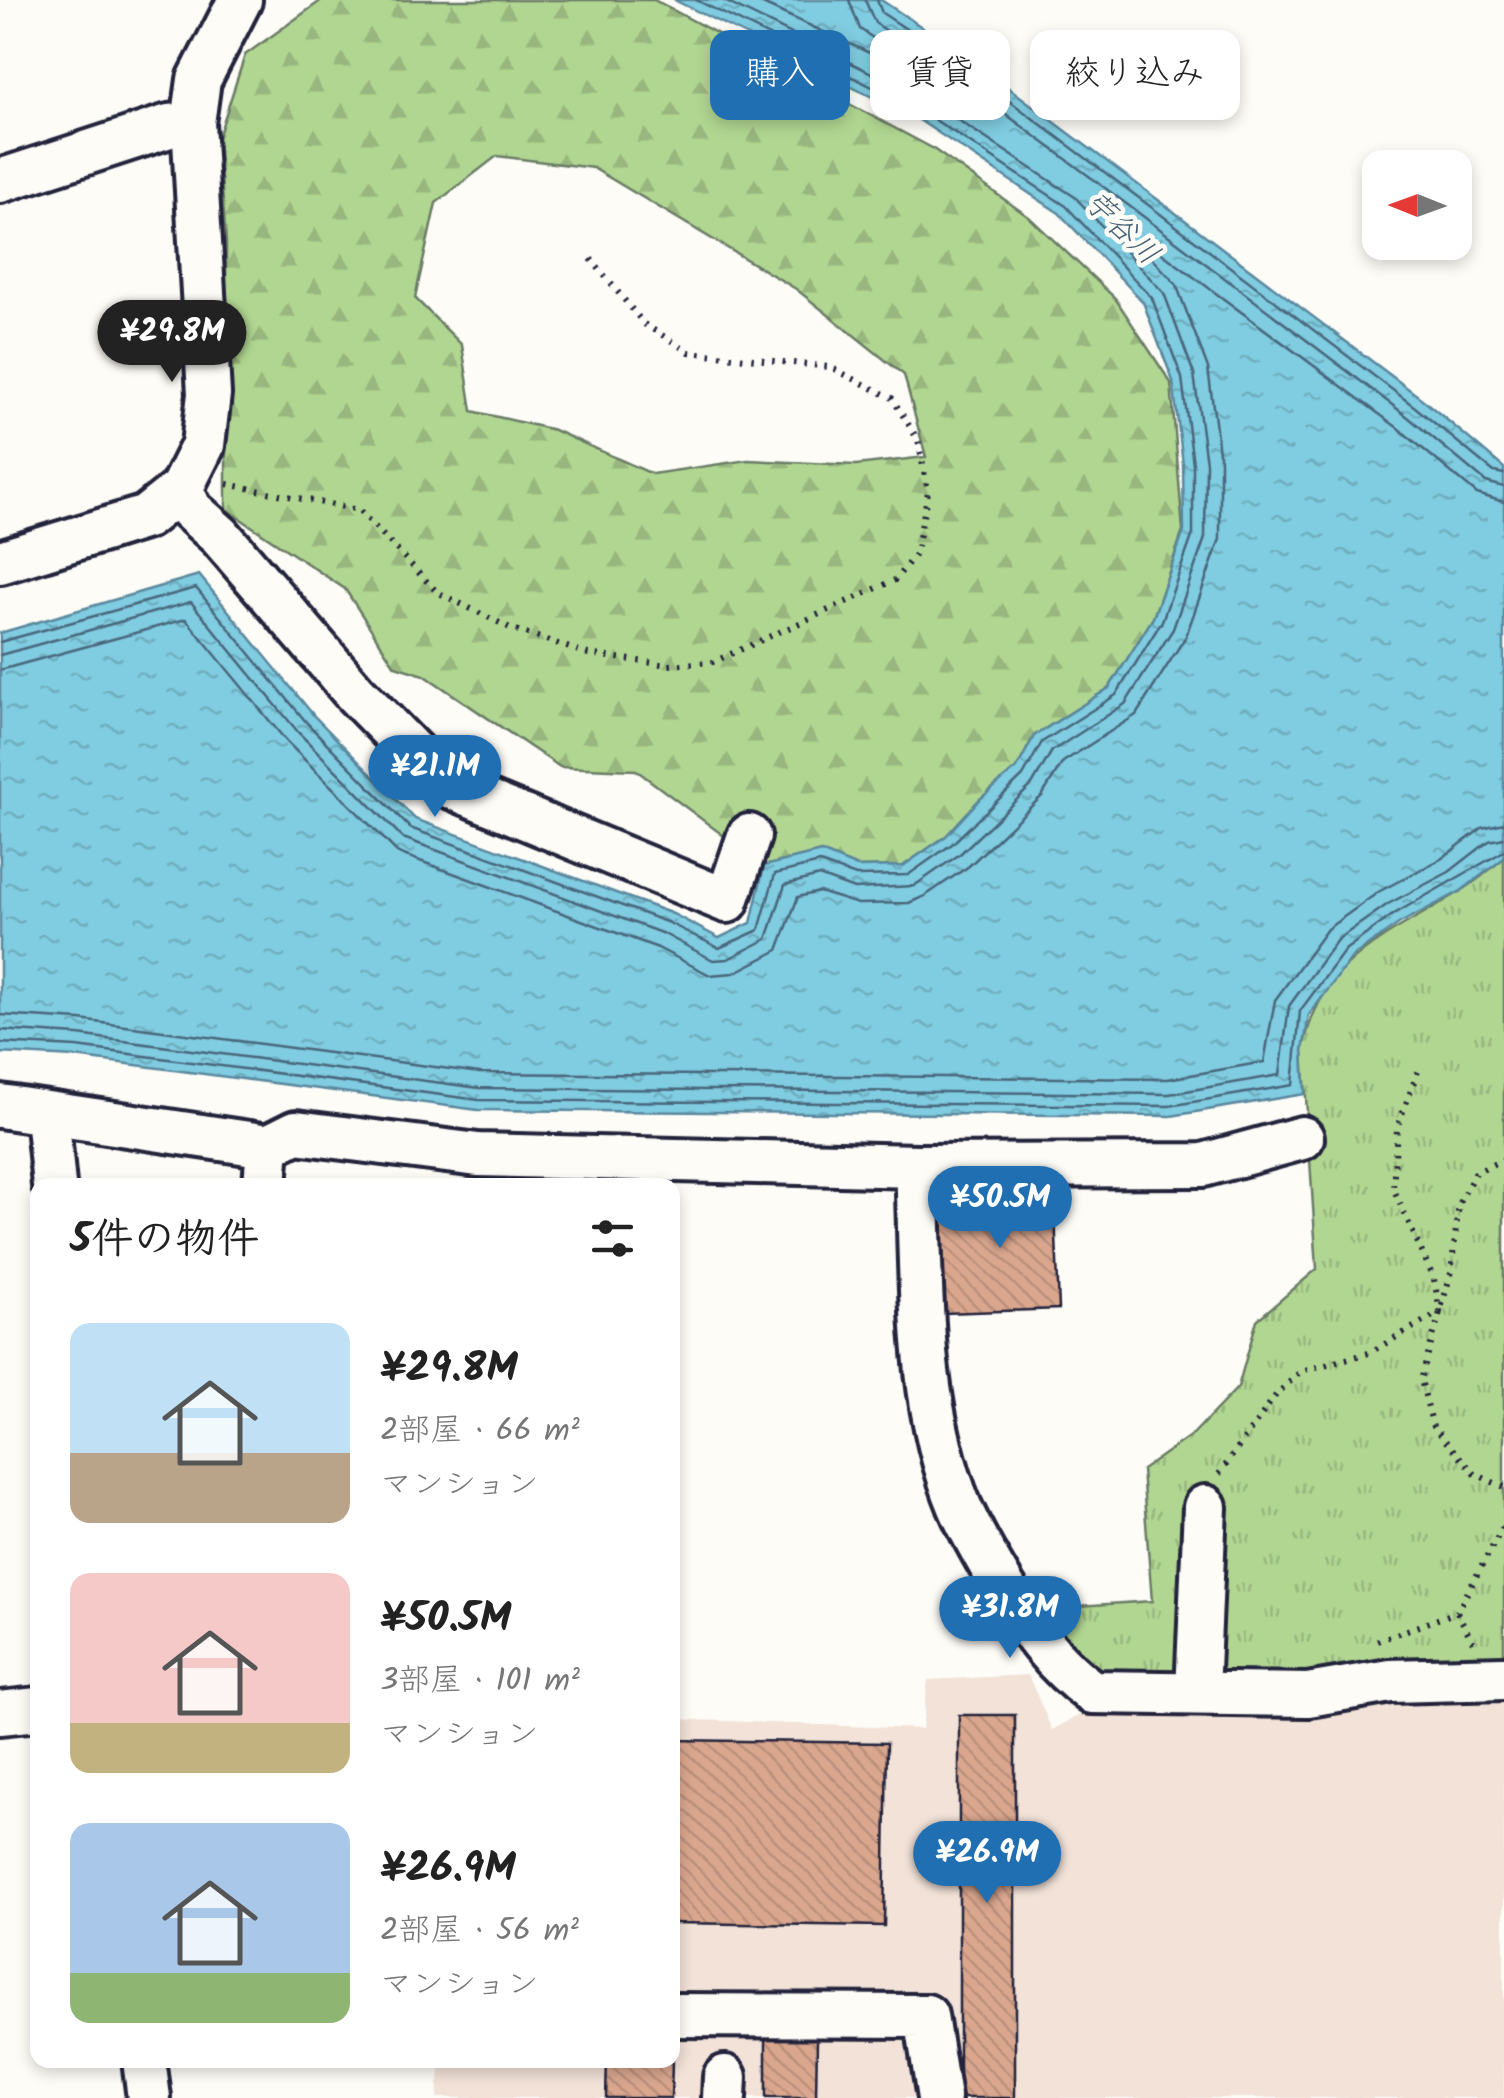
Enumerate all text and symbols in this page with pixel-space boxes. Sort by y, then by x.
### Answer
chip: 購入 [710,30,850,120]
chip: 賃貸 [870,30,1010,120]
chip: 絞り込み [1030,30,1240,120]
north arrow [1362,150,1472,260]
map controls [1362,150,1472,260]
water label: 苧谷川 [1072,180,1170,278]
pin: ¥29.8M [91,300,253,385]
text: ¥29.8M [119,307,225,358]
pin: ¥21.1M [354,735,516,820]
text: ¥21.1M [390,742,480,793]
pin: ¥50.5M [919,1166,1081,1251]
text: ¥50.5M [950,1173,1050,1224]
text: 5件の物件 [70,1207,259,1274]
icon: filters [585,1211,640,1266]
text: ¥29.8M [380,1336,518,1403]
icon: home [150,1363,270,1483]
text: 2部屋 · 66 m² [380,1406,580,1457]
text: マンション [380,1460,539,1511]
pin: ¥31.8M [929,1576,1091,1661]
text: ¥31.8M [961,1583,1059,1634]
text: ¥50.5M [380,1586,512,1653]
icon: home [150,1613,270,1733]
text: 3部屋 · 101 m² [380,1656,580,1707]
text: マンション [380,1710,539,1761]
pin: ¥26.9M [906,1821,1068,1906]
text: ¥26.9M [935,1828,1039,1879]
text: ¥26.9M [380,1836,516,1903]
icon: home [150,1863,270,1983]
text: 2部屋 · 56 m² [380,1906,579,1957]
text: マンション [380,1960,539,2011]

